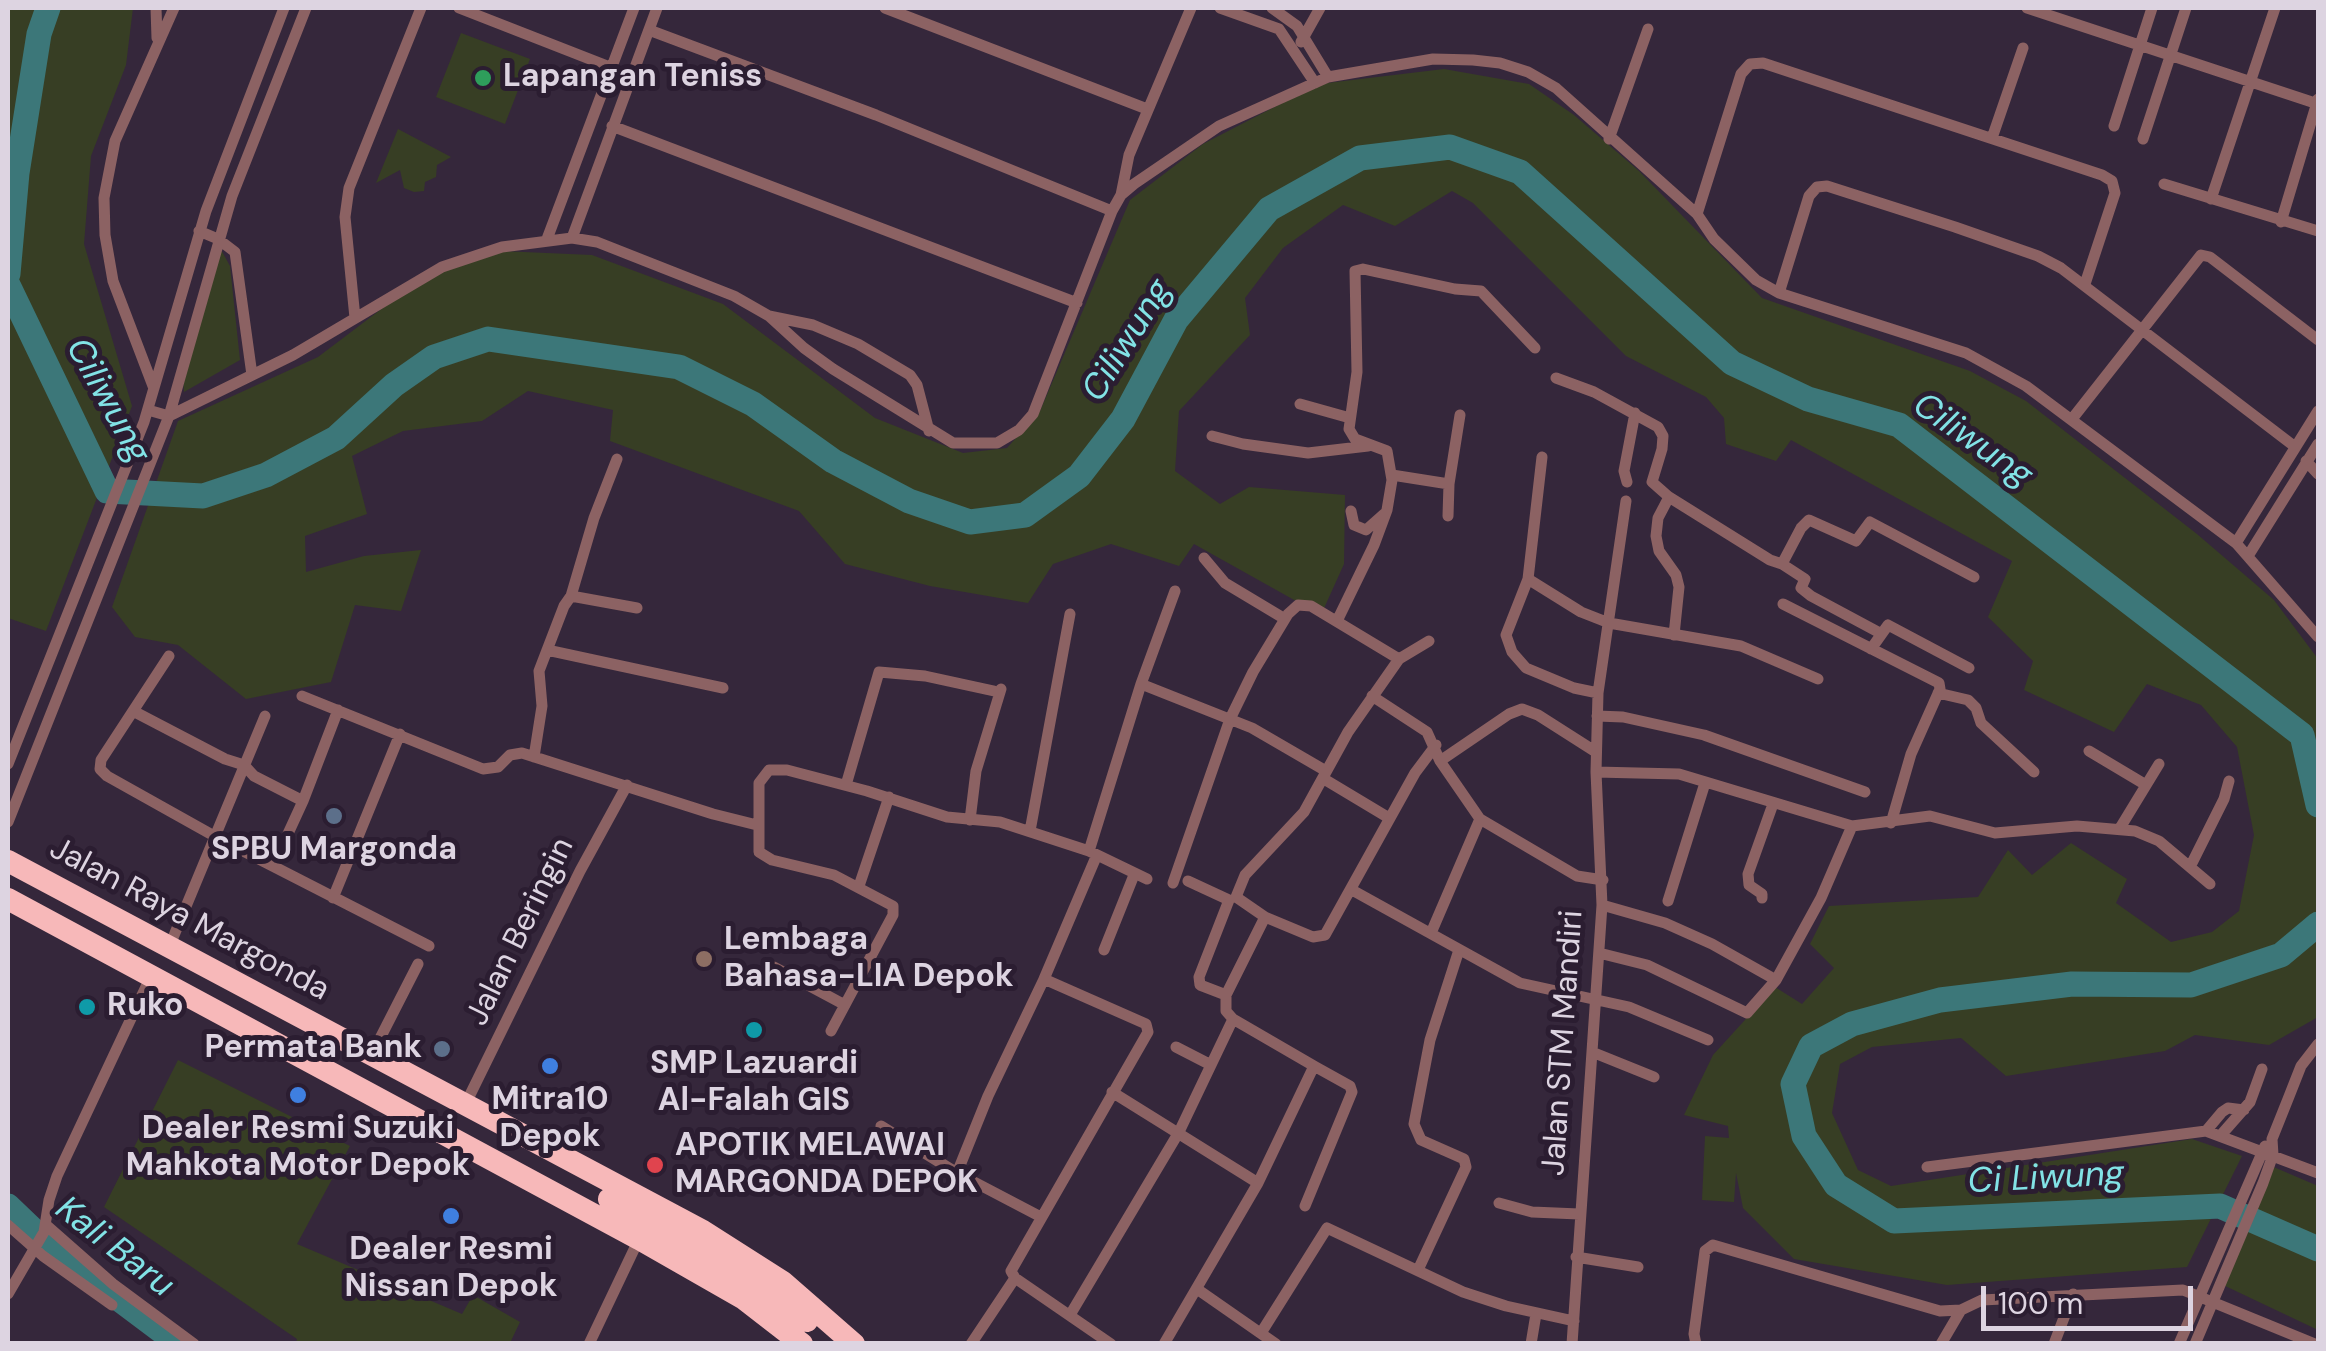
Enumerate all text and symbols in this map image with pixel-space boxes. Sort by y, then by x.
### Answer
place label: Lapangan Teniss [503,59,762,97]
marker: Lapangan Teniss [472,67,494,89]
water label: Ciliwung [1074,272,1182,410]
water label: Ciliwung [56,331,158,471]
water label: Ciliwung [1904,385,2040,497]
marker: SPBU Margonda [323,805,345,827]
street label: Jalan Raya Margonda [43,830,335,1010]
place label: SPBU Margonda [211,832,457,870]
street label: Jalan Beringin [459,832,583,1032]
street label: Jalan STM Mandiri [1536,909,1592,1177]
place label: Lembaga Bahasa-LIA Depok [724,922,1014,997]
marker: Lembaga Bahasa-LIA Depok [693,948,715,970]
place label: Ruko [107,988,184,1026]
marker: Ruko [76,996,98,1018]
marker: SMP Lazuardi Al-Falah GIS [743,1019,765,1041]
place label: Permata Bank [205,1030,422,1068]
marker: Permata Bank [431,1038,453,1060]
place label: SMP Lazuardi Al-Falah GIS [650,1046,858,1121]
marker: Mitra10 Depok [539,1055,561,1077]
place label: Mitra10 Depok [492,1082,608,1157]
marker: Dealer Resmi Suzuki Mahkota Motor Depok [287,1084,309,1106]
place label: Dealer Resmi Suzuki Mahkota Motor Depok [126,1111,470,1186]
place label: APOTIK MELAWAI MARGONDA DEPOK [675,1128,978,1203]
marker: APOTIK MELAWAI MARGONDA DEPOK [644,1154,666,1176]
water label: Ci Liwung [1967,1154,2125,1204]
water label: Kali Baru [46,1189,182,1307]
marker: Dealer Resmi Nissan Depok [440,1205,462,1227]
place label: Dealer Resmi Nissan Depok [344,1232,558,1307]
scale bar [1986,1266,2198,1328]
text: 100 m [1998,1284,2083,1323]

